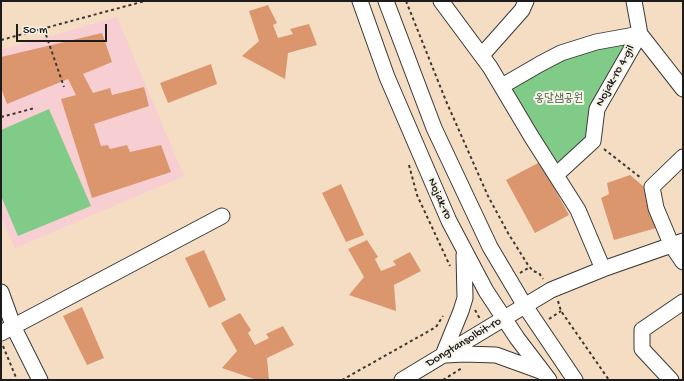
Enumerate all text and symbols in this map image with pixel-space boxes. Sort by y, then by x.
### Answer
scale bar [18,16,109,42]
text: 50 m [23,24,48,38]
street label: Nojak-ro 4-gil [593,43,639,109]
park label: 옹달샘공원 [535,92,583,106]
street label: Nojak-ro [424,176,454,222]
street label: Dongtansolbit-ro [424,315,504,371]

